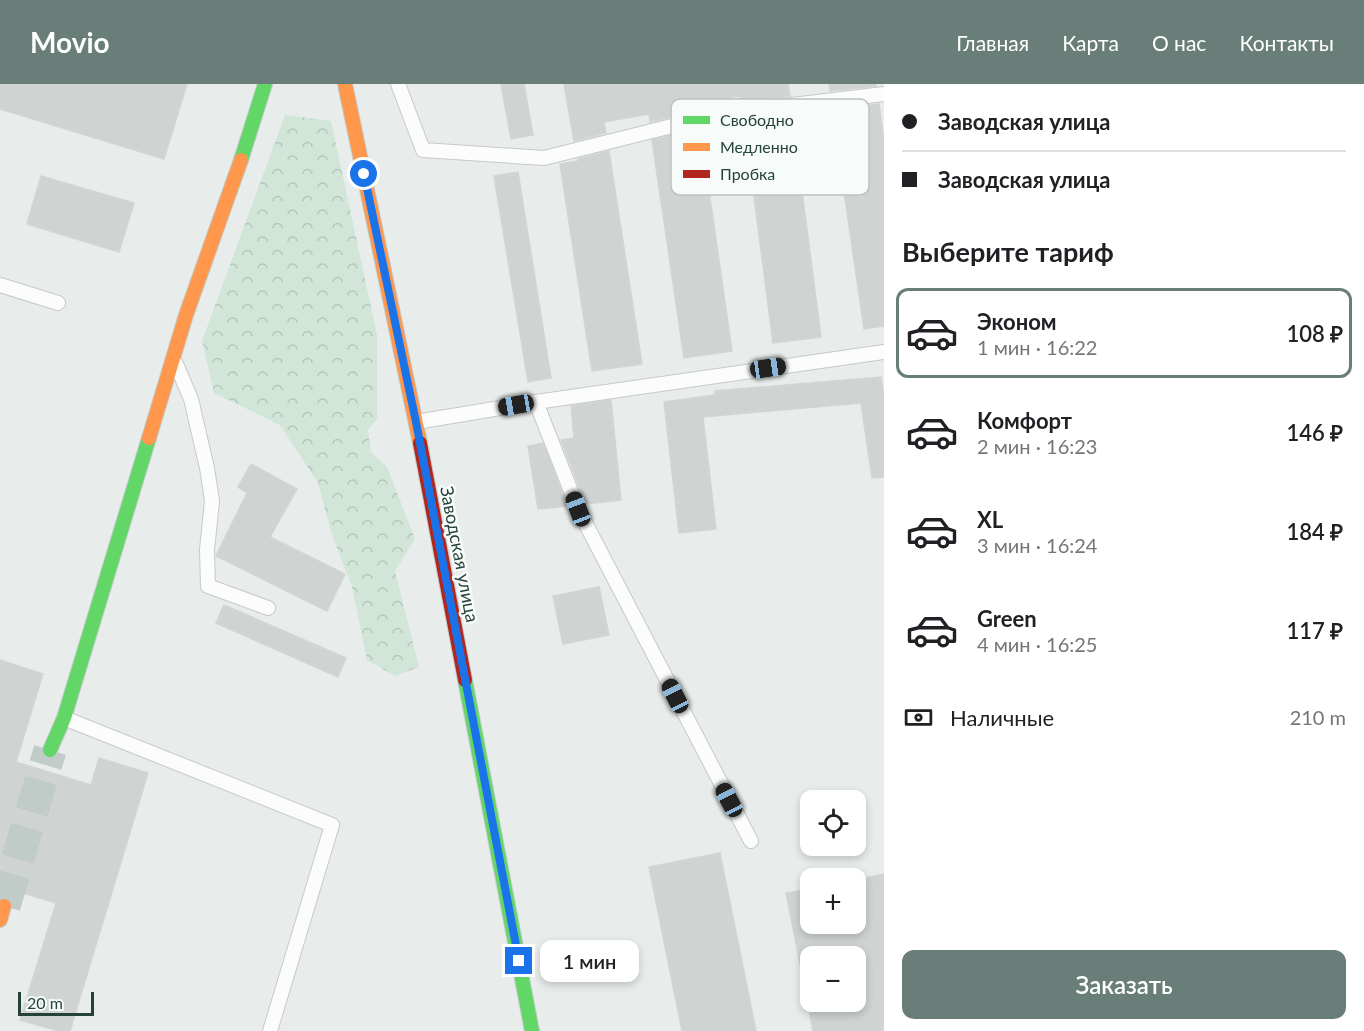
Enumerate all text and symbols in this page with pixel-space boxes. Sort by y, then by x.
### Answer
text: Movio [30,25,110,59]
text: Главная [956,30,1029,55]
text: Карта [1062,30,1119,55]
text: О нас [1152,30,1206,55]
text: Контакты [1239,30,1334,55]
legend [671,99,869,195]
text: Заводская улица [938,108,1110,135]
text: Свободно [720,110,794,129]
text: Медленно [720,137,798,156]
route start [350,160,377,187]
text: Пробка [720,164,775,183]
text: Заводская улица [938,166,1110,193]
text: Выберите тариф [902,235,1114,268]
icon: car [905,306,959,360]
text: Эконом [977,308,1057,335]
text: 108 ₽ [1286,320,1343,347]
text: 1 мин · 16:22 [977,335,1097,359]
car [749,357,787,379]
car [497,393,535,417]
icon: car [905,405,959,459]
text: Комфорт [977,407,1072,434]
text: 146 ₽ [1286,419,1343,446]
text: 2 мин · 16:23 [977,434,1097,458]
street label: Заводская улица [436,484,484,624]
car [563,489,593,529]
icon: car [905,504,959,558]
text: XL [977,506,1003,533]
text: 184 ₽ [1286,518,1343,545]
text: 3 мин · 16:24 [977,533,1097,557]
icon: car [905,603,959,657]
text: Green [977,605,1037,632]
text: 117 ₽ [1286,617,1343,644]
text: 4 мин · 16:25 [977,632,1097,656]
car [659,676,691,716]
icon: cash [902,701,935,734]
text: Наличные [950,704,1054,731]
text: 210 m [1290,705,1346,729]
car [713,780,745,820]
map controls [800,790,866,1012]
button: locate [800,790,866,856]
button: + [800,868,866,934]
callout: 1 мин [540,940,639,982]
button: − [800,946,866,1012]
route end [505,947,532,974]
text: 1 мин [563,949,616,973]
button: Заказать [902,950,1346,1019]
scale bar [18,989,94,1016]
text: 20 m [27,993,63,1012]

